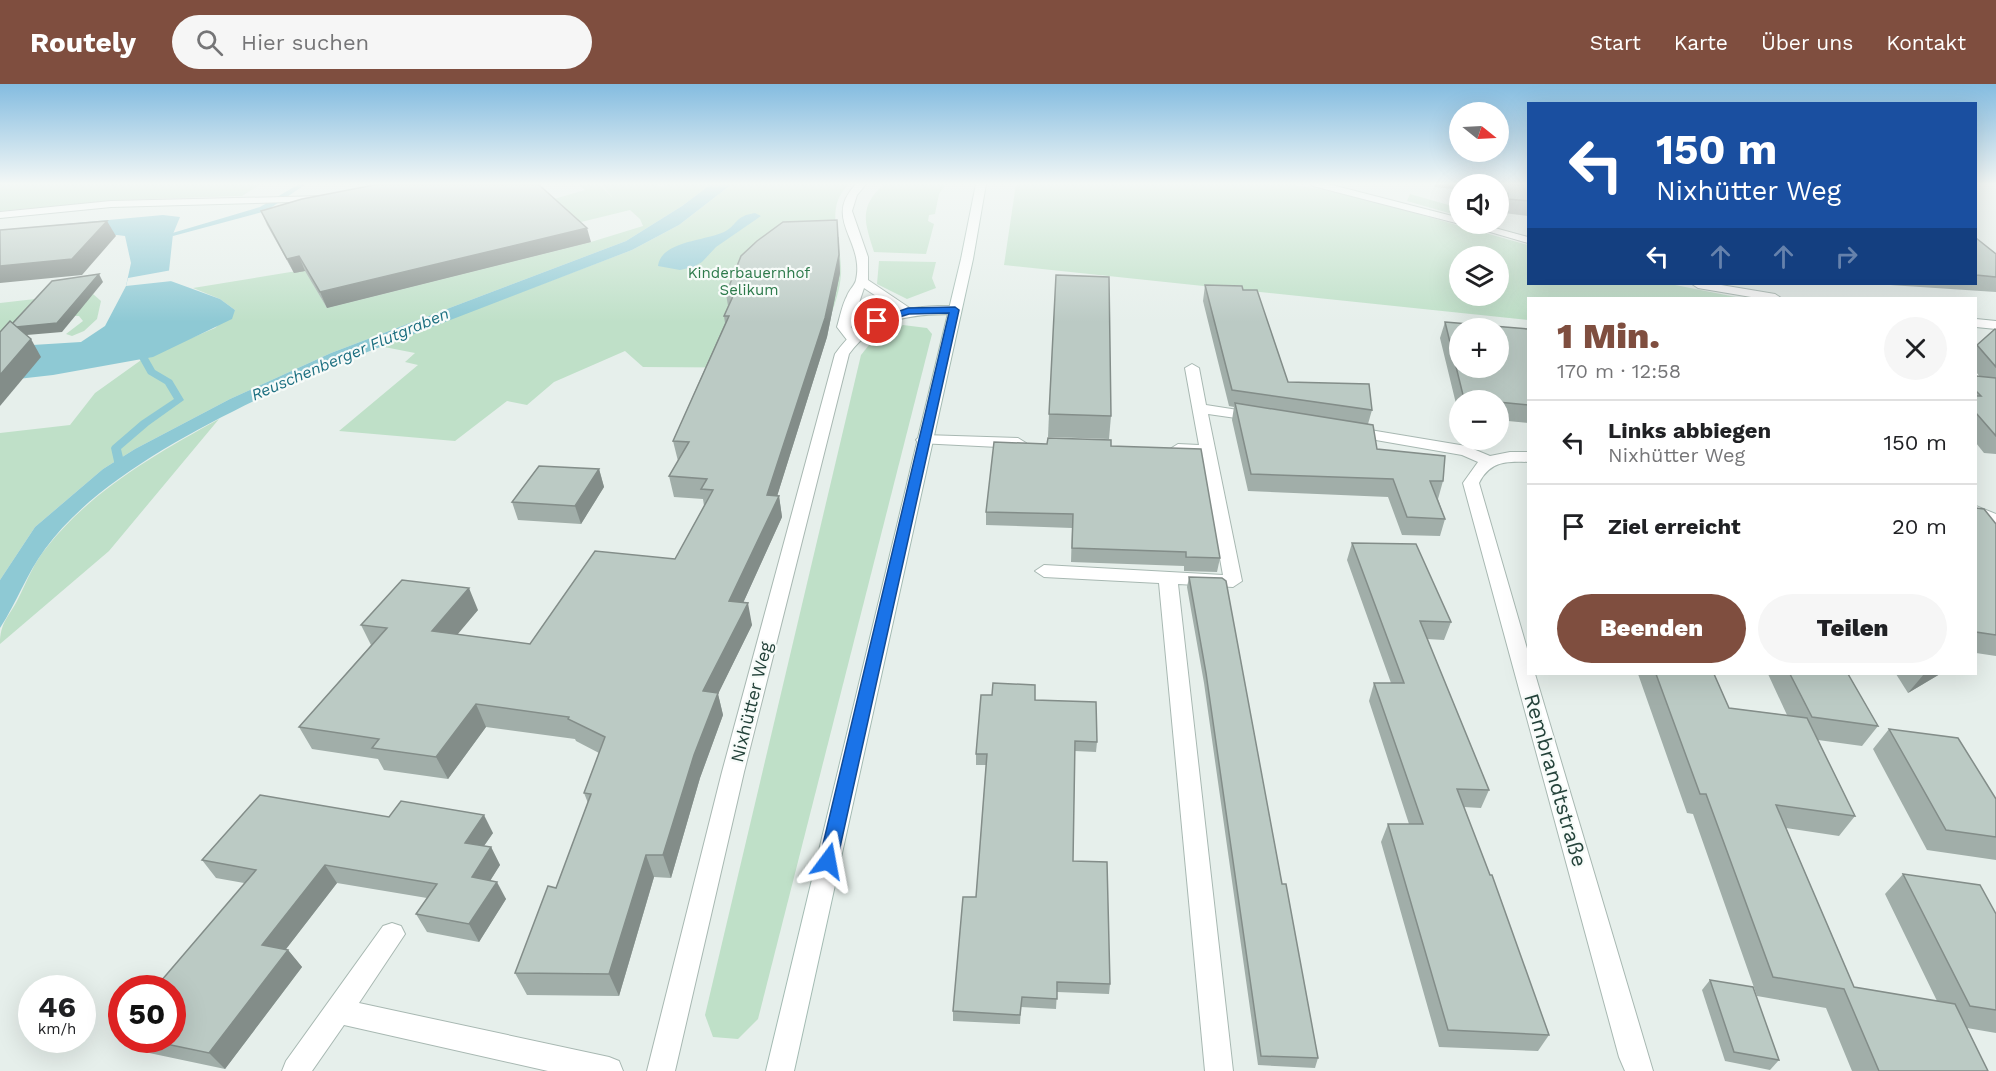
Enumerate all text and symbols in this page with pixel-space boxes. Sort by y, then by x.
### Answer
search box [172,15,592,69]
text: Routely [30,26,136,59]
icon: search [193,26,226,59]
text: Hier suchen [241,30,369,55]
text: Start [1590,30,1641,55]
text: Karte [1674,30,1728,55]
text: Über uns [1761,30,1853,55]
text: Kontakt [1886,30,1966,55]
north arrow [1449,102,1509,162]
map controls [1449,102,1509,450]
text: 150 m [1656,125,1777,174]
icon: left [1557,126,1635,204]
button: sound [1449,174,1509,234]
text: Nixhütter Weg [1656,175,1841,207]
icon: left [1641,240,1674,273]
icon: ahead [1704,240,1737,273]
icon: ahead [1767,240,1800,273]
icon: right [1830,240,1863,273]
button: layers [1449,246,1509,306]
park label: Kinderbauernhof Selikum [688,264,810,299]
pin [851,295,902,346]
water label: Reuschenberger Flutgraben [248,304,452,404]
icon: arrive [860,304,893,337]
text: 1 Min. [1557,315,1660,357]
button: close [1884,317,1947,380]
button: + [1449,318,1509,378]
text: 170 m · 12:58 [1557,359,1681,383]
button: − [1449,390,1509,450]
text: Links abbiegen [1608,418,1771,443]
icon: left [1557,426,1590,459]
text: 150 m [1883,430,1947,455]
text: Nixhütter Weg [1608,443,1745,467]
icon: arrive [1557,510,1590,543]
text: Ziel erreicht [1608,514,1741,539]
text: 20 m [1892,514,1947,539]
button: Beenden [1557,594,1746,663]
button: Teilen [1758,594,1947,663]
street label: Nixhütter Weg [726,639,776,764]
street label: Rembrandtstraße [1519,690,1593,870]
position arrow [796,829,860,893]
speed limit sign: 50 [108,975,186,1053]
text: 46 [38,989,76,1024]
text: km/h [38,1020,76,1038]

